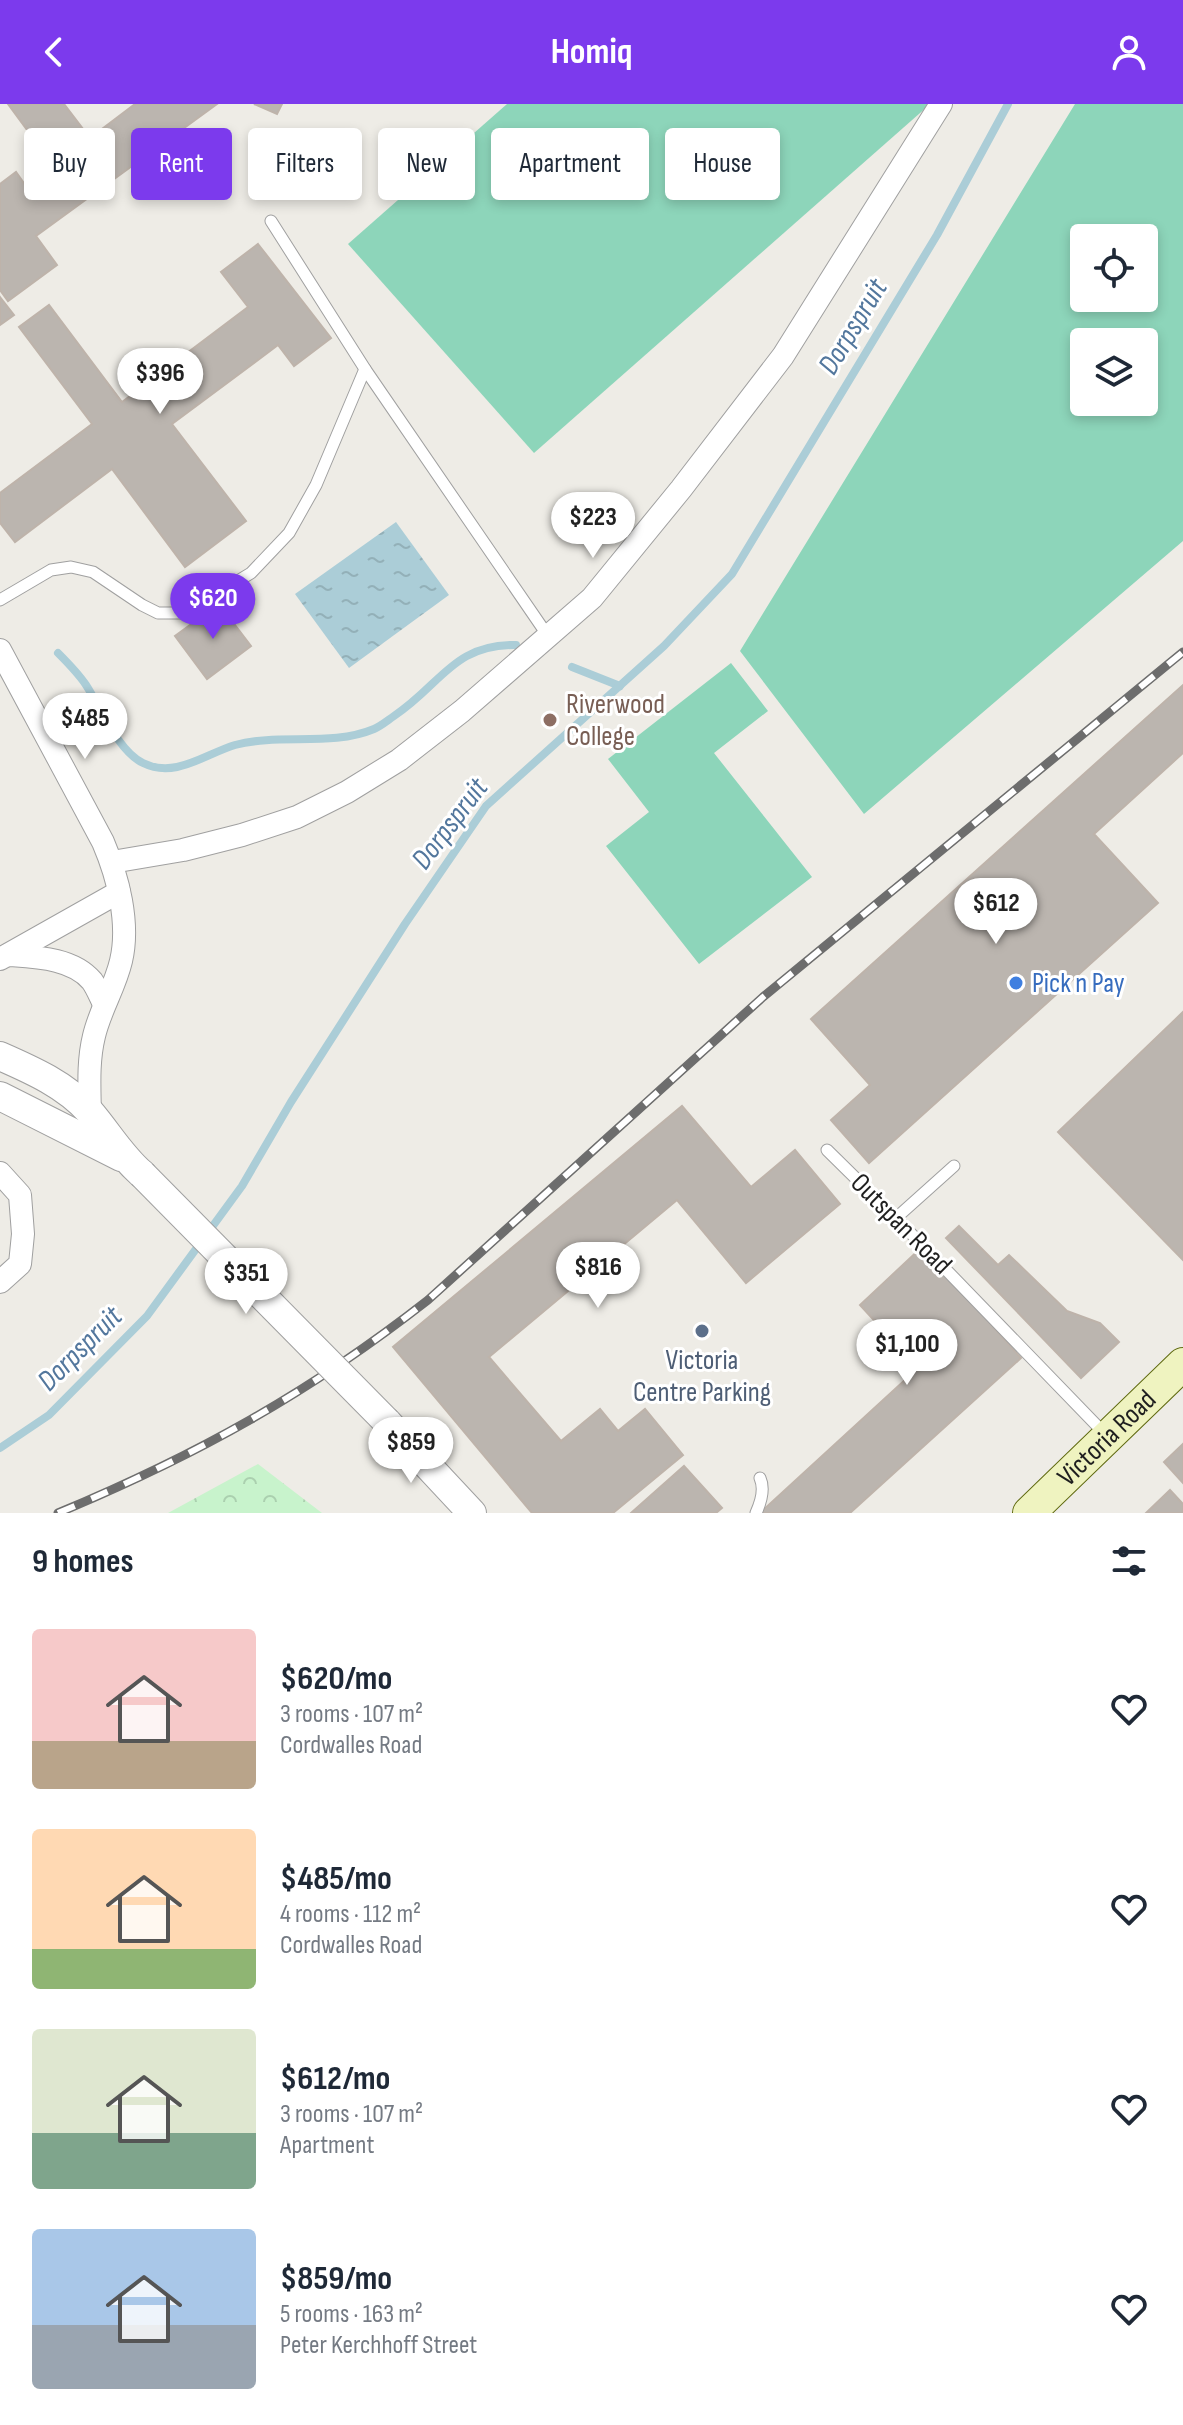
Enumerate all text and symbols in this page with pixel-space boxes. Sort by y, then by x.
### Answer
icon: back [32,30,76,74]
icon: person [1107,30,1151,74]
text: Homiq [551,31,632,74]
chip: Buy [24,128,115,200]
chip: Rent [131,128,232,200]
chip: Filters [248,128,362,200]
chip: New [378,128,475,200]
chip: Apartment [491,128,649,200]
chip: House [665,128,780,200]
map controls [1070,224,1158,416]
button: locate [1070,224,1158,312]
water label: Dorpspruit [811,272,896,381]
button: layers [1070,328,1158,416]
pin: $396 [113,348,207,416]
text: $396 [135,358,185,389]
pin: $223 [546,492,640,560]
text: $223 [569,502,617,533]
pin: $620 [166,573,260,641]
text: $620 [188,583,238,614]
place label: Riverwood College [566,688,665,753]
pin: $485 [38,693,132,761]
text: $485 [60,703,110,734]
marker: Riverwood College [541,711,559,729]
water label: Dorpspruit [404,770,497,877]
pin: $612 [949,878,1043,946]
text: $612 [972,888,1020,919]
place label: Pick n Pay [1032,967,1125,1000]
marker: Pick n Pay [1007,974,1025,992]
street label: Outspan Road [844,1167,958,1281]
pin: $816 [551,1242,645,1310]
pin: $351 [199,1248,293,1316]
text: $816 [574,1252,622,1283]
text: $351 [223,1258,269,1289]
water label: Dorpspruit [30,1298,131,1399]
pin: $1,100 [842,1319,972,1387]
marker: Victoria Centre Parking [693,1322,711,1340]
text: $1,100 [874,1329,940,1360]
place label: Victoria Centre Parking [633,1344,771,1409]
street label: Victoria Road [1051,1383,1163,1493]
pin: $859 [364,1417,458,1485]
text: $859 [386,1427,436,1458]
icon: filters [1107,1539,1151,1583]
text: 9 homes [32,1541,133,1582]
text: $620/mo [280,1658,392,1699]
icon: home [96,1661,192,1757]
icon: heart [1107,1687,1151,1731]
text: 3 rooms · 107 m² [280,1699,423,1730]
text: Cordwalles Road [280,1730,422,1761]
text: $485/mo [280,1858,392,1899]
icon: home [96,1861,192,1957]
icon: heart [1107,1887,1151,1931]
text: 4 rooms · 112 m² [280,1899,421,1930]
text: Cordwalles Road [280,1930,422,1961]
text: $612/mo [280,2058,390,2099]
icon: home [96,2061,192,2157]
icon: heart [1107,2087,1151,2131]
text: 3 rooms · 107 m² [280,2099,423,2130]
text: Apartment [280,2130,374,2161]
text: $859/mo [280,2258,392,2299]
icon: home [96,2261,192,2357]
icon: heart [1107,2287,1151,2331]
text: 5 rooms · 163 m² [280,2299,423,2330]
text: Peter Kerchhoff Street [280,2330,477,2361]

